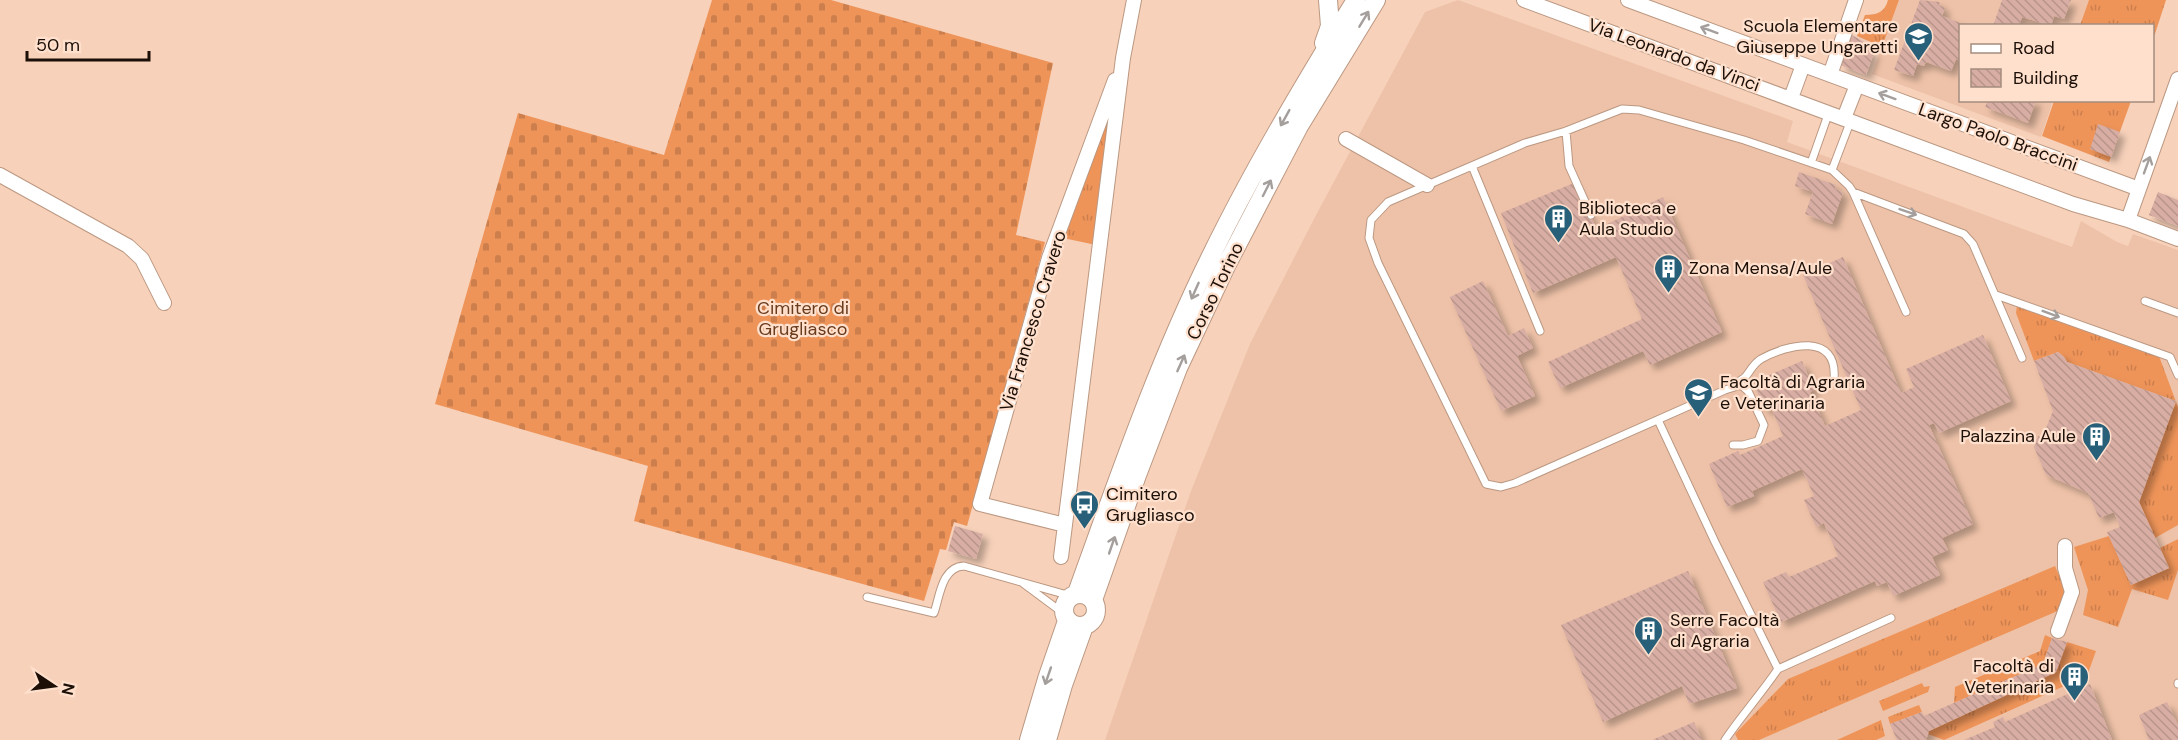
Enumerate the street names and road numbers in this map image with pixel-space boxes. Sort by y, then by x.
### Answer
street label: Via Leonardo da Vinci [1585,13,1763,97]
street label: Largo Paolo Braccini [1915,97,2081,177]
street label: Via Francesco Cravero [994,228,1072,414]
street label: Corso Torino [1181,238,1249,344]

